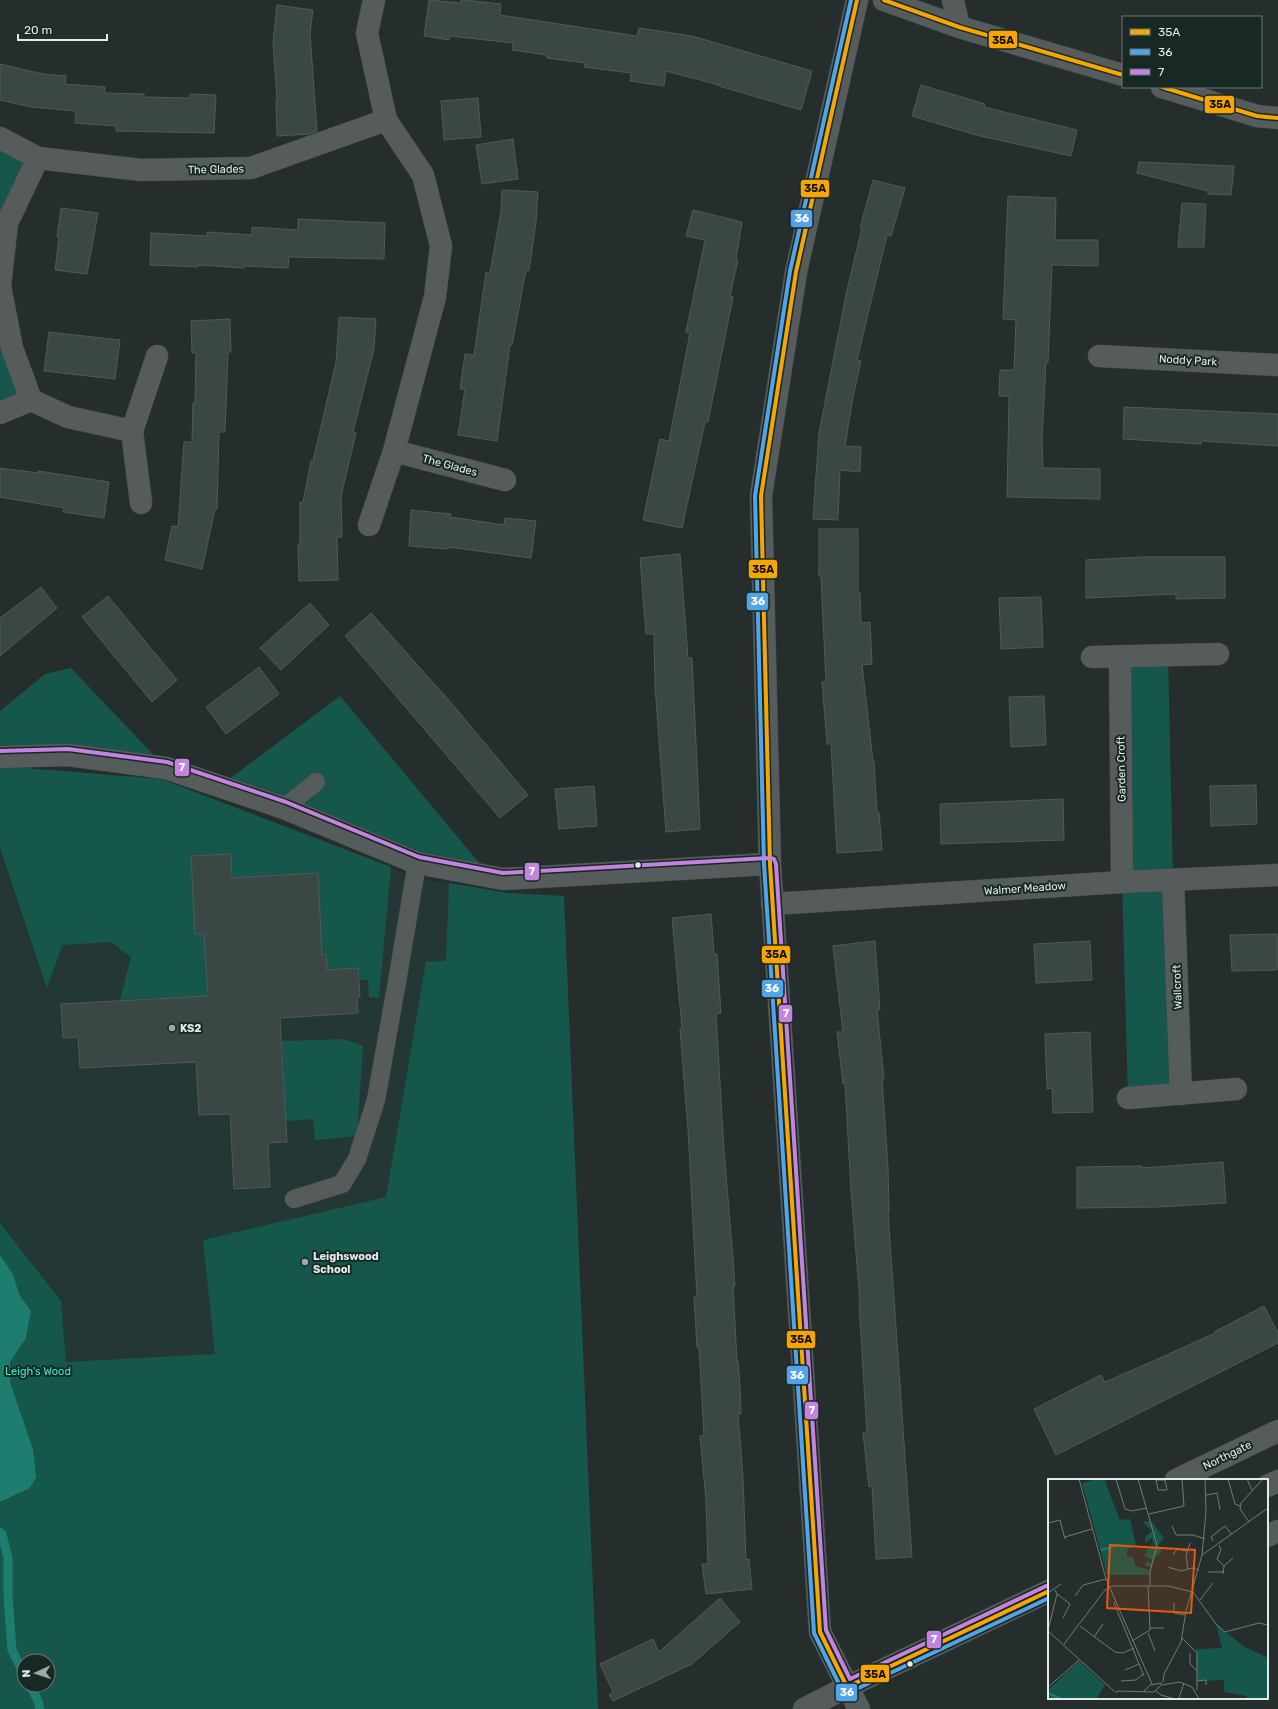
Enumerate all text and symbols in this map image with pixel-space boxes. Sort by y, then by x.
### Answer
scale bar [18,16,107,42]
legend [1122,16,1262,88]
text: 20 m [24,23,52,37]
text: 35A [1158,25,1180,39]
line badge: 35A [988,30,1018,49]
text: 35A [992,34,1014,47]
text: 36 [1158,45,1172,59]
text: 7 [1158,65,1164,79]
line badge: 35A [1204,95,1235,114]
text: 35A [1209,98,1231,111]
street label: The Glades [188,163,245,176]
line badge: 35A [800,179,830,198]
text: 35A [804,182,826,195]
line badge: 36 [790,209,813,228]
text: 36 [795,212,809,225]
street label: Noddy Park [1158,352,1218,369]
street label: The Glades [421,452,479,479]
line badge: 35A [748,559,778,579]
text: 35A [752,563,774,576]
line badge: 36 [746,592,769,611]
text: 36 [751,595,765,608]
street label: Garden Croft [1114,735,1129,802]
line badge: 7 [174,758,190,777]
text: 7 [179,761,186,774]
unlabelled marker [633,860,643,870]
line badge: 7 [524,862,540,881]
text: 7 [529,865,536,878]
street label: Walmer Meadow [983,879,1067,898]
line badge: 35A [761,945,791,964]
text: 35A [765,948,787,961]
street label: Wallcroft [1170,964,1185,1010]
line badge: 36 [761,979,784,998]
text: 36 [765,982,779,995]
line badge: 7 [778,1004,793,1023]
text: 7 [783,1007,790,1020]
place label: KS2 [180,1022,202,1035]
marker: KS2 [167,1023,177,1033]
place label: Leighswood School [313,1250,379,1276]
marker: Leighswood School [300,1257,310,1267]
line badge: 35A [786,1330,816,1349]
text: 35A [790,1333,812,1346]
park label: Leigh's Wood [5,1365,71,1378]
line badge: 36 [786,1365,809,1385]
text: 36 [790,1369,804,1382]
line badge: 7 [804,1401,819,1420]
text: 7 [809,1404,816,1417]
street label: Northgate [1201,1438,1254,1473]
inset map [1048,1479,1268,1699]
line badge: 7 [926,1630,942,1649]
text: 7 [931,1633,938,1646]
north arrow [16,1653,56,1693]
unlabelled marker [905,1659,915,1669]
line badge: 35A [860,1664,890,1683]
text: 35A [864,1668,886,1681]
text: N [20,1669,33,1678]
line badge: 36 [835,1683,858,1702]
text: 36 [840,1686,854,1699]

